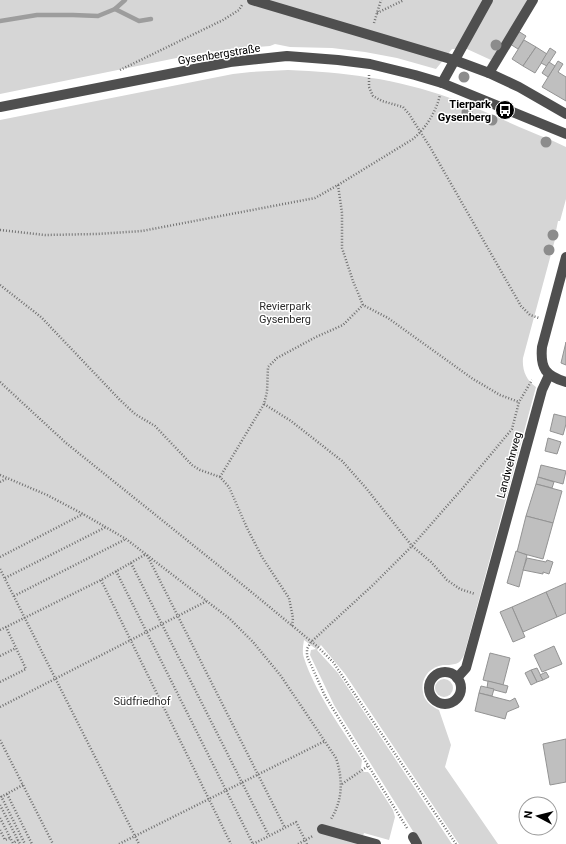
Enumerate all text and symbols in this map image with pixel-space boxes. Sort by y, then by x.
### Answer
street label: Gysenbergstraße [177,42,261,67]
place label: Tierpark Gysenberg [438,98,491,124]
bus stop icon: Tierpark Gysenberg [494,99,516,121]
park label: Revierpark Gysenberg [259,300,311,326]
street label: Landwehrweg [494,430,525,500]
park label: Südfriedhof [113,695,171,708]
north arrow [518,796,558,836]
text: N [522,810,536,819]

